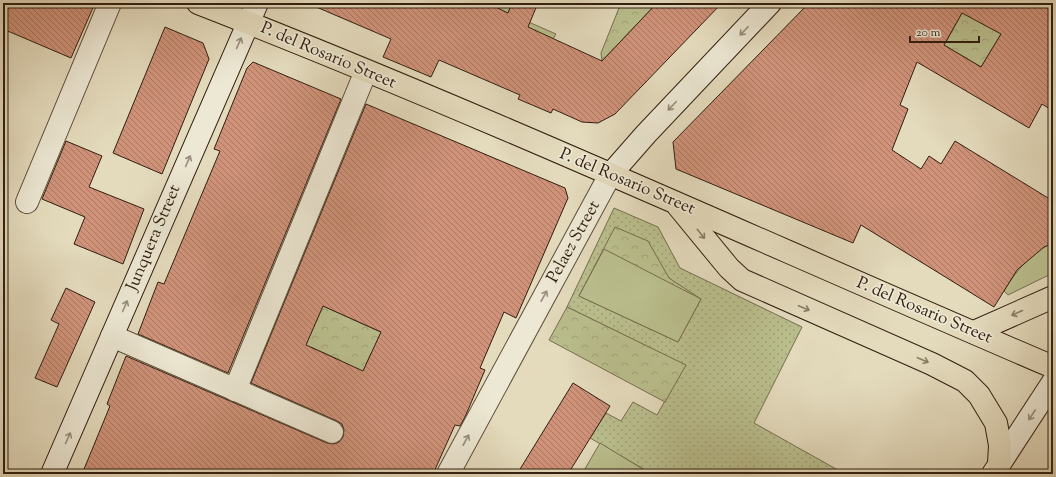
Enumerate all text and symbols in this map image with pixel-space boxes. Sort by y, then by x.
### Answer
street label: P. del Rosario Street [256,17,400,95]
scale bar [910,18,979,44]
text: 20 m [916,24,941,42]
one-way arrow [739,26,748,36]
one-way arrow [236,38,243,50]
one-way arrow [668,101,677,111]
street label: P. del Rosario Street [555,143,699,221]
one-way arrow [185,156,192,168]
street label: Junquera Street [120,181,187,296]
street label: Pelaez Street [541,196,607,288]
one-way arrow [696,228,705,239]
street label: P. del Rosario Street [852,272,996,350]
one-way arrow [541,291,549,303]
one-way arrow [122,301,129,313]
one-way arrow [797,305,809,312]
one-way arrow [1012,309,1024,317]
one-way arrow [917,356,929,364]
one-way arrow [1027,409,1036,420]
one-way arrow [65,433,72,445]
one-way arrow [463,434,471,446]

